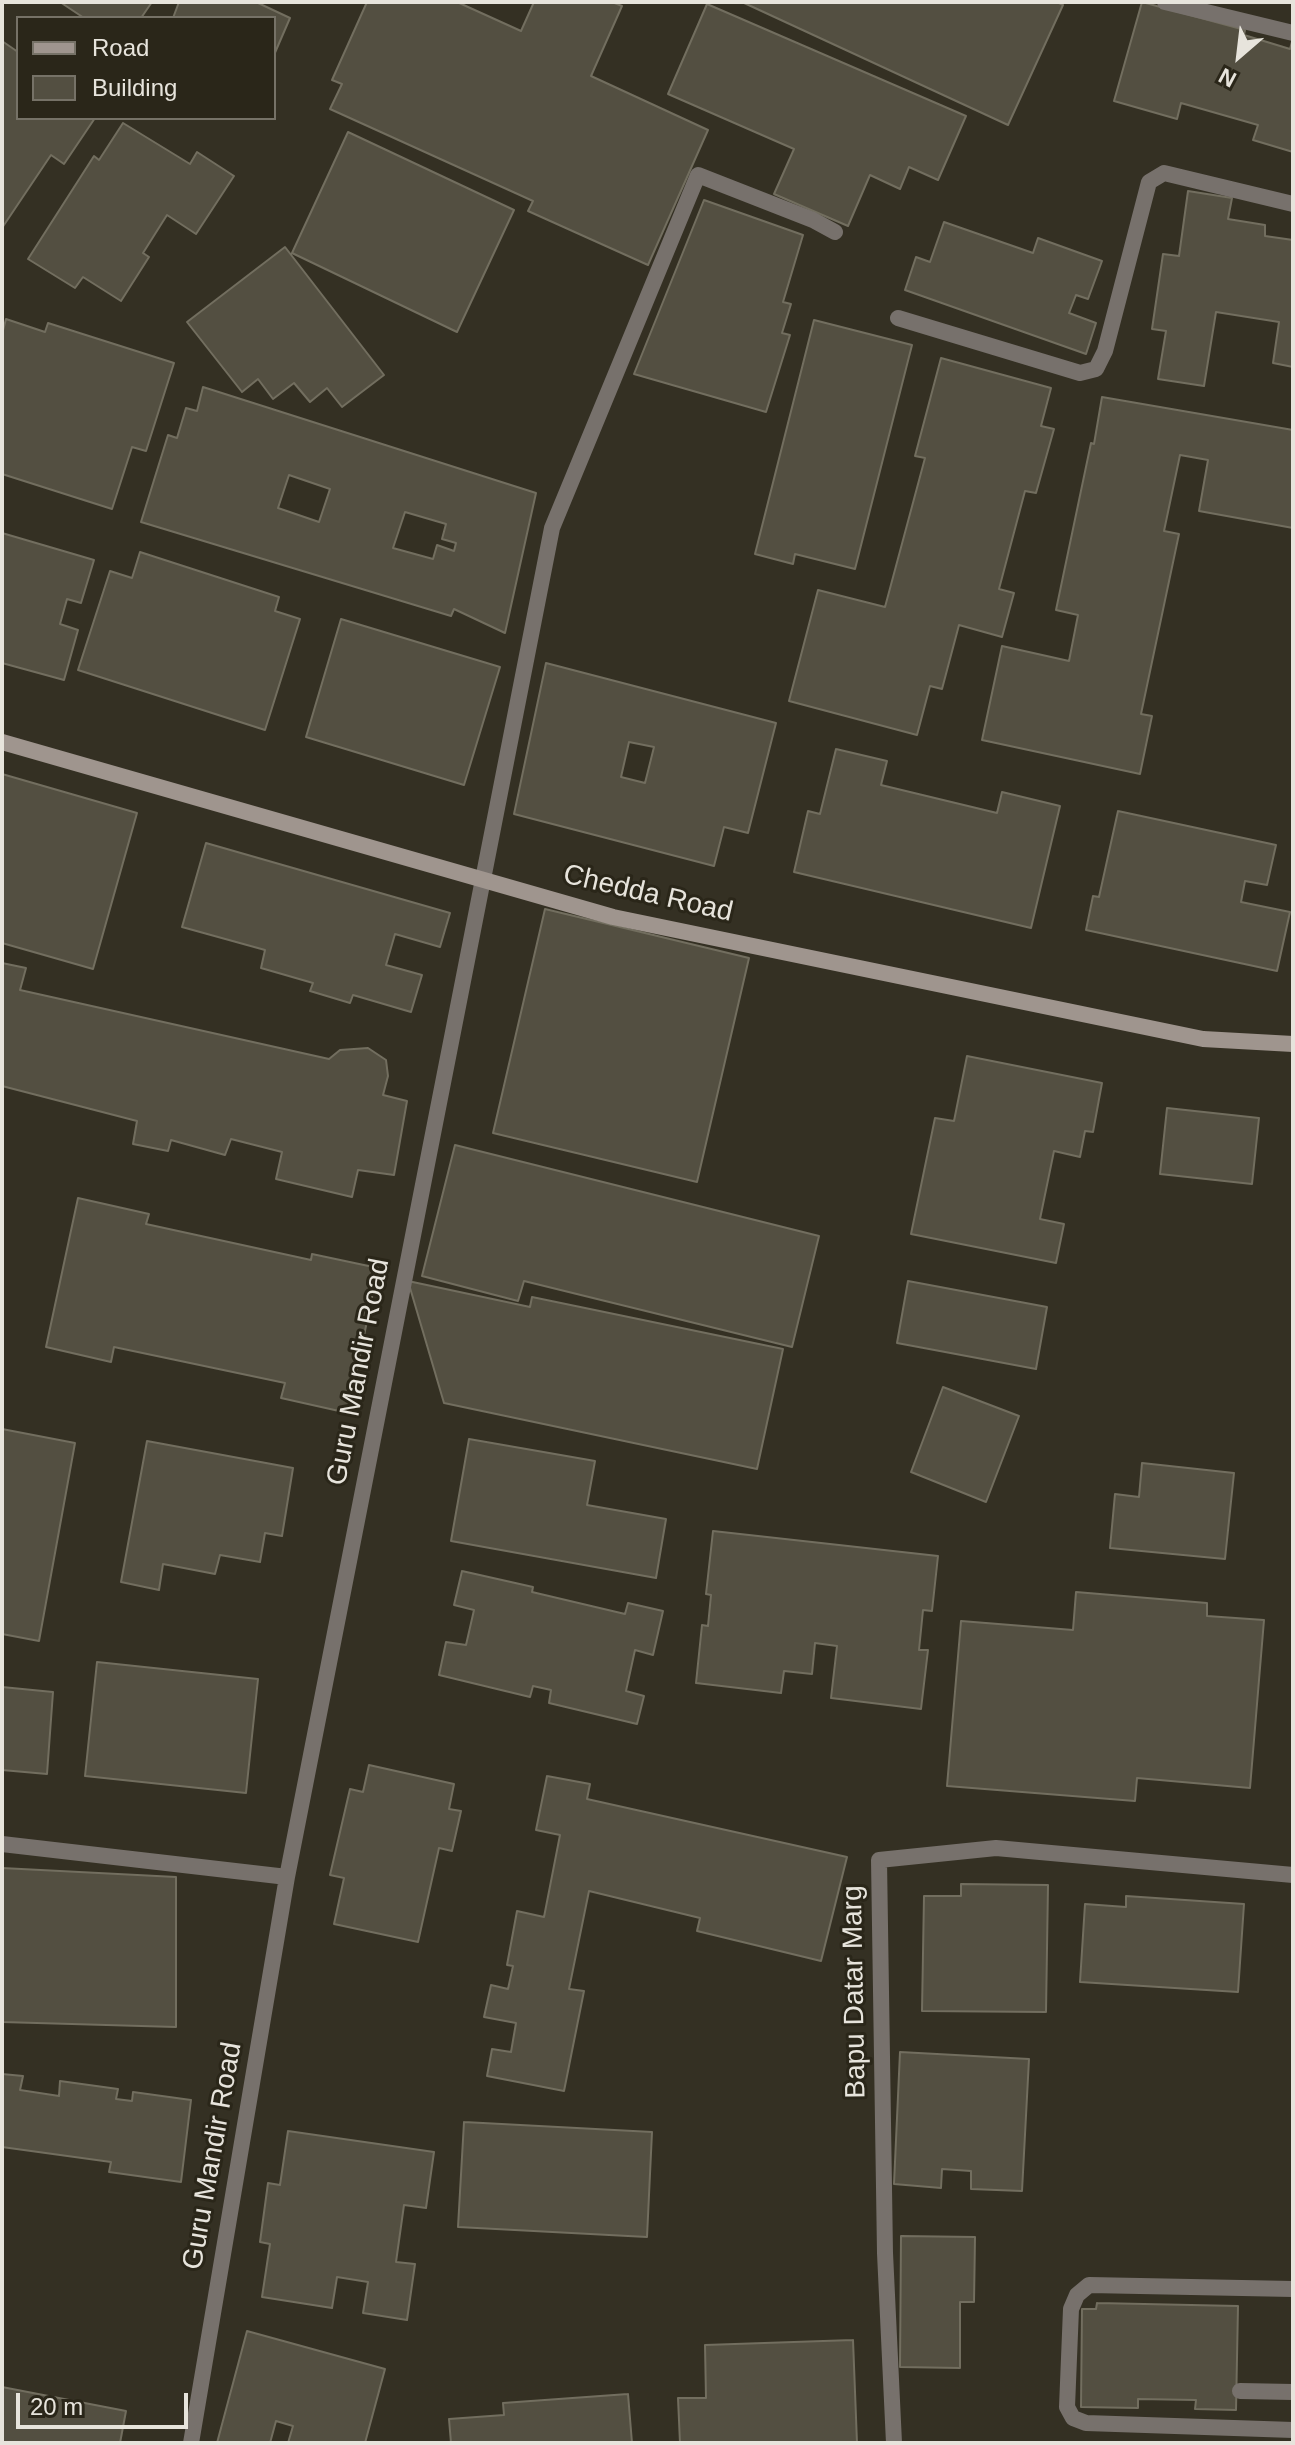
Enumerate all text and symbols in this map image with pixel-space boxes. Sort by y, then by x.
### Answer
legend [16,16,276,120]
north arrow [1199,16,1279,96]
text: Road [92,34,149,61]
text: N [1215,63,1240,92]
text: Building [92,74,177,101]
street label: Chedda Road [560,858,736,930]
street label: Guru Mandir Road [321,1256,397,1488]
street label: Bapu Datar Marg [836,1885,874,2099]
street label: Guru Mandir Road [176,2040,250,2272]
scale bar [20,2377,192,2427]
text: 20 m [30,2393,83,2420]

